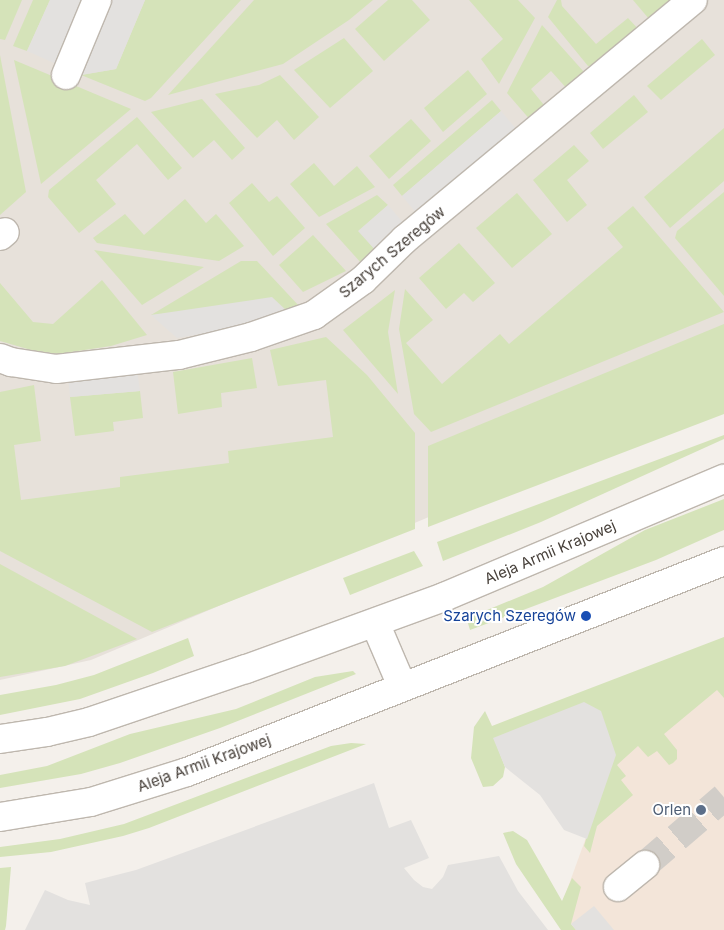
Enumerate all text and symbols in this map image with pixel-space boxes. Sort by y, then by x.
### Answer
street label: Szarych Szeregów [335,202,449,302]
street label: Aleja Armii Krajowej [482,516,618,588]
place label: Szarych Szeregów [443,607,576,625]
marker: Szarych Szeregów [580,610,592,622]
street label: Aleja Armii Krajowej [135,730,273,796]
place label: Orlen [652,801,691,819]
marker: Orlen [695,804,707,816]

